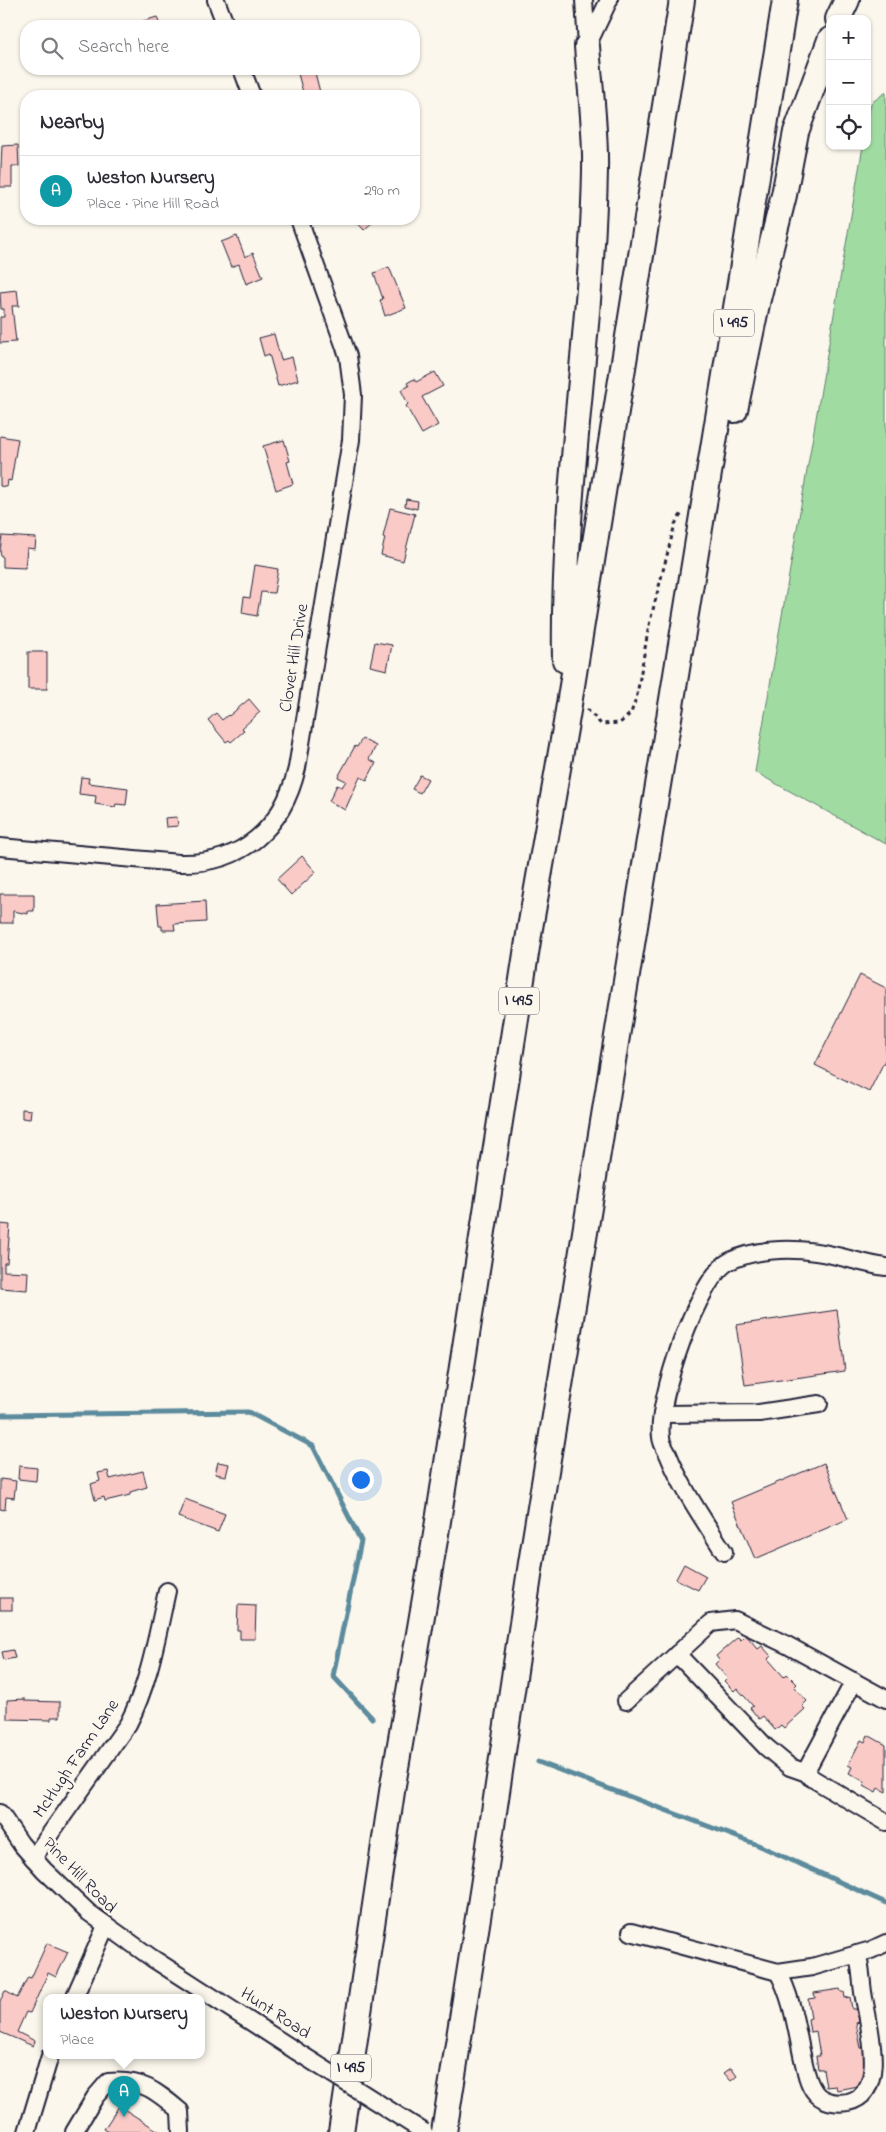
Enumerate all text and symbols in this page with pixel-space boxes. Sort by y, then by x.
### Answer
map controls [826,15,871,150]
button: + [826,15,871,60]
search box [20,20,420,75]
icon: search [38,34,66,62]
text: Search here [78,34,169,61]
button: − [826,60,871,105]
button: locate [826,105,871,150]
text: Nearby [40,108,104,138]
text: Weston Nursery [87,165,214,192]
text: A [51,179,61,203]
text: 290 m [364,179,400,203]
text: Place · Pine Hill Road [87,192,219,216]
road number: I 495 [714,309,754,336]
street label: Clover Hill Drive [274,601,317,714]
road number: I 495 [499,988,539,1014]
your location [348,1467,374,1493]
street label: McHugh Farm Lane [27,1693,128,1824]
street label: Pine Hill Road [36,1832,122,1920]
street label: Hunt Road [235,1982,315,2046]
popup [43,1994,205,2059]
text: Weston Nursery [60,2001,188,2028]
text: Place [60,2028,94,2052]
road number: I 495 [331,2054,371,2082]
pin: A [108,2076,140,2117]

